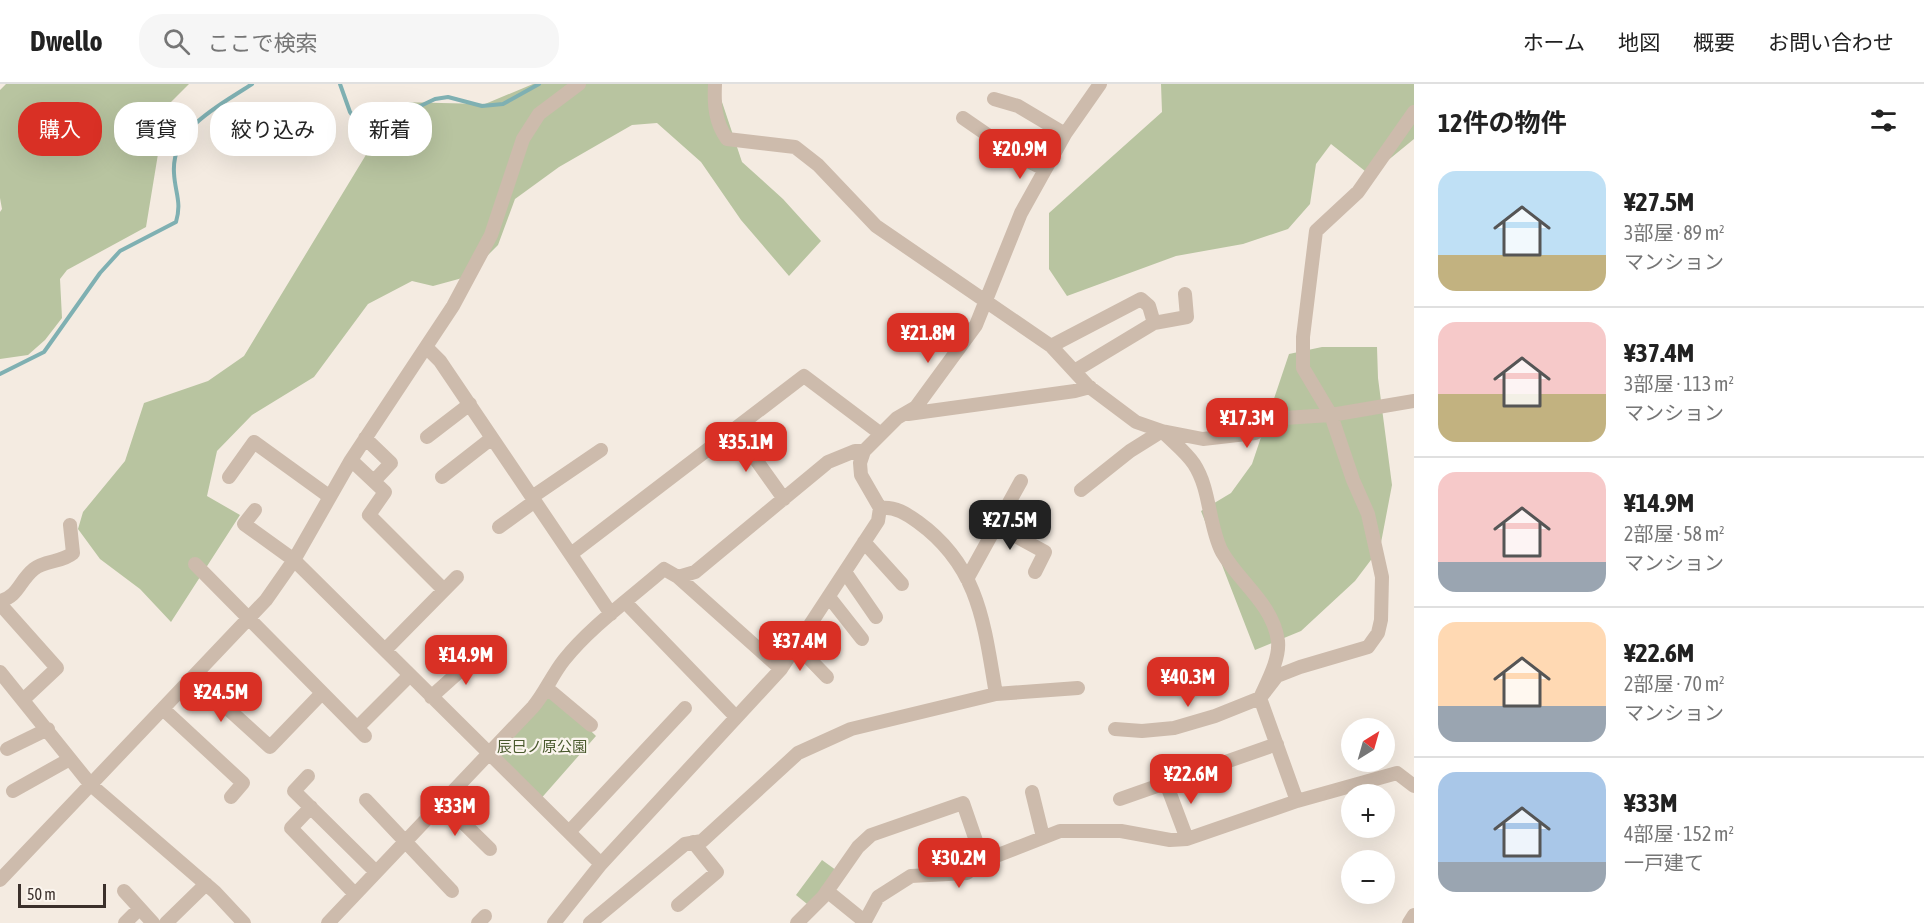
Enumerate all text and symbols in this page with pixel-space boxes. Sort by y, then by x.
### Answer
search box [139,14,559,68]
text: Dwello [30,25,103,57]
icon: search [160,25,193,58]
text: ここで検索 [208,30,318,56]
text: ホーム [1523,30,1585,54]
text: 地図 [1618,30,1660,54]
text: 概要 [1693,30,1735,54]
text: お問い合わせ [1768,30,1894,54]
chip: 購入 [18,102,102,156]
chip: 賃貸 [114,102,198,156]
chip: 絞り込み [210,102,336,156]
chip: 新着 [348,102,432,156]
icon: filters [1867,104,1900,137]
text: 12件の物件 [1438,108,1566,138]
pin: ¥20.9M [971,129,1069,180]
text: ¥20.9M [993,137,1047,160]
text: ¥27.5M [1624,187,1694,217]
icon: home [1486,195,1558,267]
text: 3部屋 · 89 m² [1624,221,1725,244]
text: マンション [1624,250,1724,273]
pin: ¥21.8M [879,313,977,364]
text: ¥21.8M [901,321,955,344]
text: ¥37.4M [1624,338,1694,368]
icon: home [1486,346,1558,418]
text: 3部屋 · 113 m² [1624,372,1734,395]
pin: ¥17.3M [1198,398,1296,449]
text: マンション [1624,401,1724,424]
text: ¥17.3M [1220,406,1274,429]
pin: ¥35.1M [697,422,795,473]
text: ¥35.1M [719,430,773,453]
text: ¥14.9M [1624,488,1694,518]
icon: home [1486,496,1558,568]
pin: ¥27.5M [961,500,1059,551]
text: ¥27.5M [983,508,1037,531]
text: 2部屋 · 58 m² [1624,522,1725,545]
text: マンション [1624,551,1724,574]
pin: ¥37.4M [751,621,849,672]
text: ¥37.4M [773,629,827,652]
pin: ¥14.9M [417,635,515,686]
text: ¥22.6M [1624,638,1694,668]
text: ¥14.9M [439,643,493,666]
icon: home [1486,646,1558,718]
pin: ¥40.3M [1139,657,1237,708]
text: ¥40.3M [1161,665,1215,688]
pin: ¥24.5M [172,672,270,723]
text: 2部屋 · 70 m² [1624,672,1725,695]
text: ¥24.5M [194,680,248,703]
text: マンション [1624,701,1724,724]
north arrow [1341,718,1395,772]
map controls [1341,718,1395,904]
park label: 辰巳ノ原公園 [497,738,587,755]
pin: ¥22.6M [1142,754,1240,805]
text: ¥22.6M [1164,762,1218,785]
button: + [1341,784,1395,838]
pin: ¥33M [419,786,491,837]
text: ¥33M [1624,788,1677,818]
text: ¥33M [434,794,476,817]
icon: home [1486,796,1558,868]
text: 4部屋 · 152 m² [1624,822,1734,845]
pin: ¥30.2M [910,838,1008,889]
text: ¥30.2M [932,846,986,869]
button: − [1341,850,1395,904]
text: 一戸建て [1624,851,1704,874]
scale bar [18,881,106,908]
text: 50 m [27,885,56,903]

